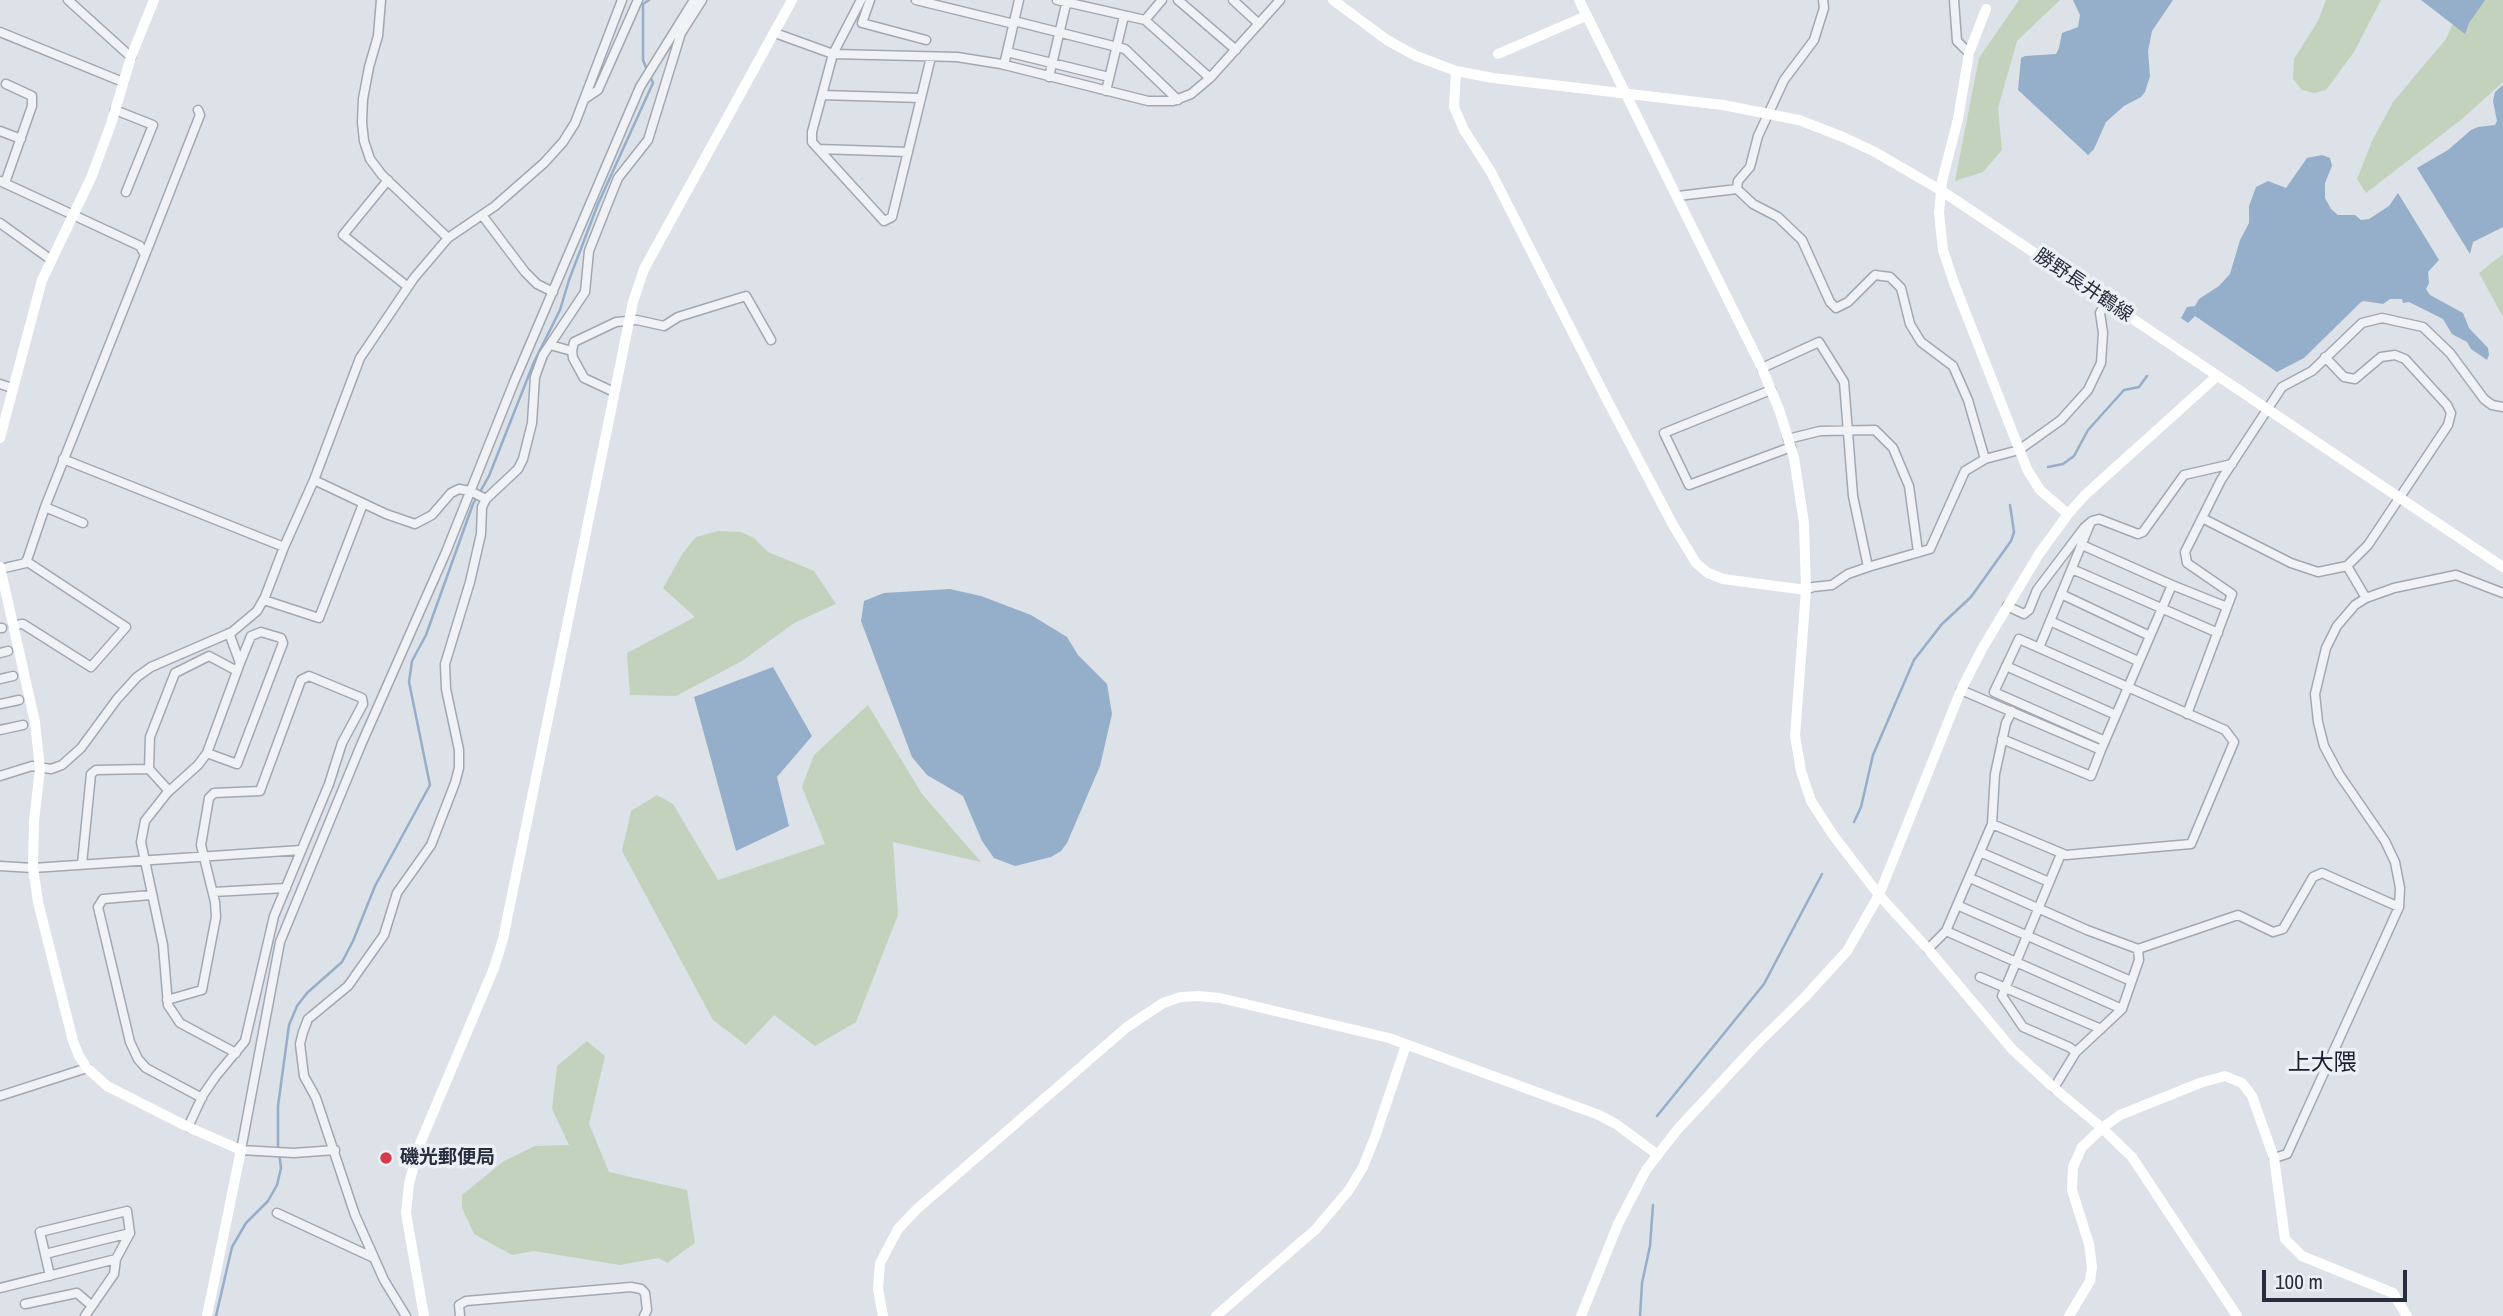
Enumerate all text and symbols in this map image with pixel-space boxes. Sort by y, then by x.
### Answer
street label: 勝野長井鶴線 [2029,245,2137,327]
district label: 上大隈 [2288,1050,2356,1078]
place label: 磯光郵便局 [400,1147,495,1169]
marker: 磯光郵便局 [378,1150,394,1166]
scale bar [2265,1256,2410,1300]
text: 100 m [2275,1267,2323,1296]

